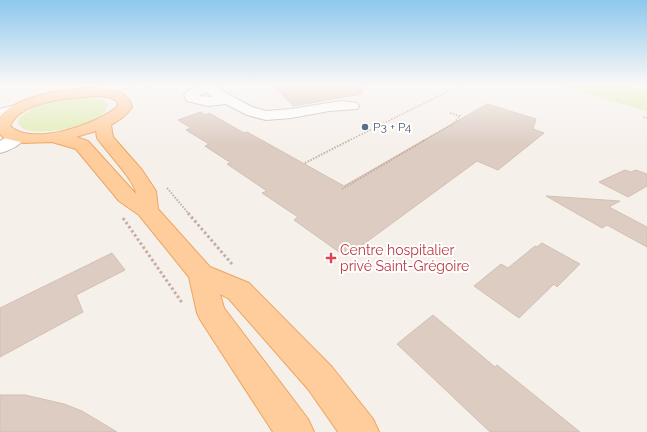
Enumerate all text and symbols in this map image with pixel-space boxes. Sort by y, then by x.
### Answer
place label: P3 + P4 [373,120,412,134]
marker: P3 + P4 [360,122,370,132]
place label: Centre hospitalier privé Saint-Grégoire [340,242,469,274]
marker: Centre hospitalier privé Saint-Grégoire [325,252,337,264]

